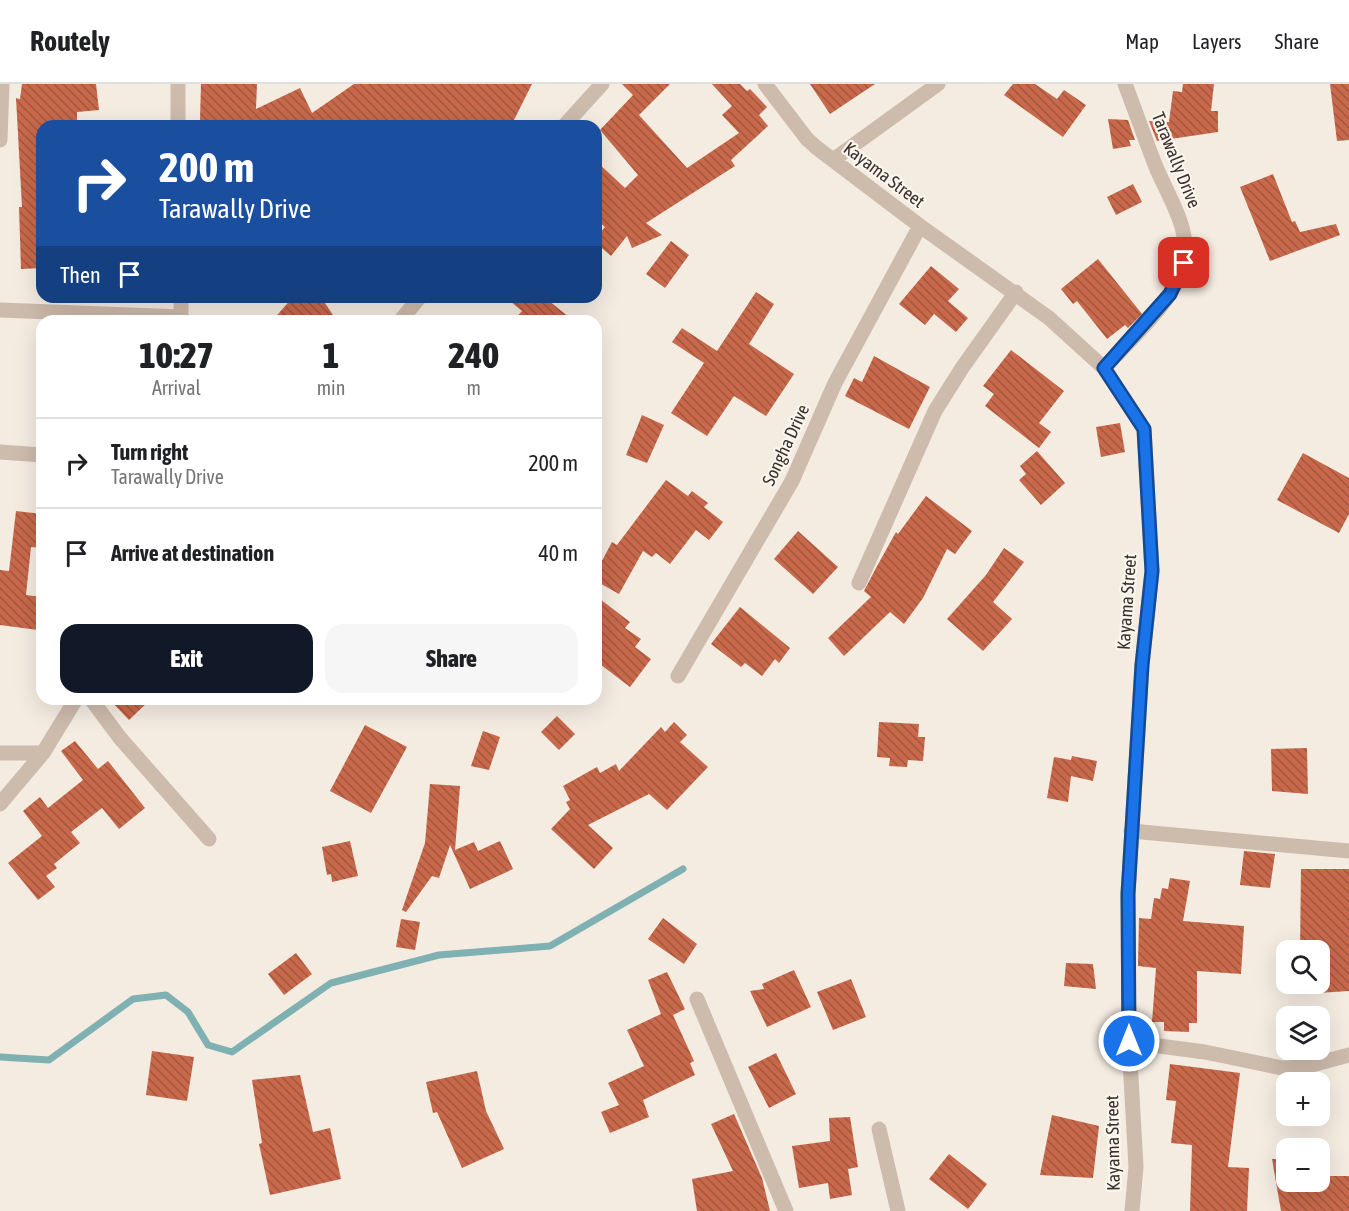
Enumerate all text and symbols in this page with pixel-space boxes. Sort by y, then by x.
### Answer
text: Routely [30,25,110,57]
text: Map [1125,29,1159,53]
text: Layers [1192,29,1242,53]
text: Share [1275,29,1319,53]
street label: Tarawally Drive [1148,109,1205,211]
street label: Kayama Street [840,137,929,212]
text: 200 m [159,143,254,191]
icon: right [60,144,138,222]
text: Tarawally Drive [159,193,311,224]
pin [1158,237,1209,288]
icon: arrive [1167,246,1200,279]
icon: arrive [113,258,146,291]
text: Then [60,262,101,288]
text: 10:27 [139,334,214,376]
text: 1 [323,334,339,376]
text: 240 [448,334,499,376]
text: Arrival [152,376,201,399]
text: min [317,376,345,399]
text: m [466,376,481,399]
street label: Songha Drive [758,401,813,489]
text: Turn right [111,439,188,465]
icon: right [60,447,93,480]
text: 200 m [528,450,578,476]
text: Tarawally Drive [111,465,224,488]
icon: arrive [60,537,93,570]
text: Arrive at destination [111,540,274,566]
text: 40 m [538,540,578,566]
street label: Kayama Street [1113,553,1140,650]
button: Exit [60,624,313,693]
button: Share [325,624,578,693]
map controls [1276,940,1330,1192]
button: search [1276,940,1330,994]
button: layers [1276,1006,1330,1060]
position arrow [1097,1009,1161,1073]
button: + [1276,1072,1330,1126]
street label: Kayama Street [1101,1095,1124,1191]
button: − [1276,1138,1330,1192]

